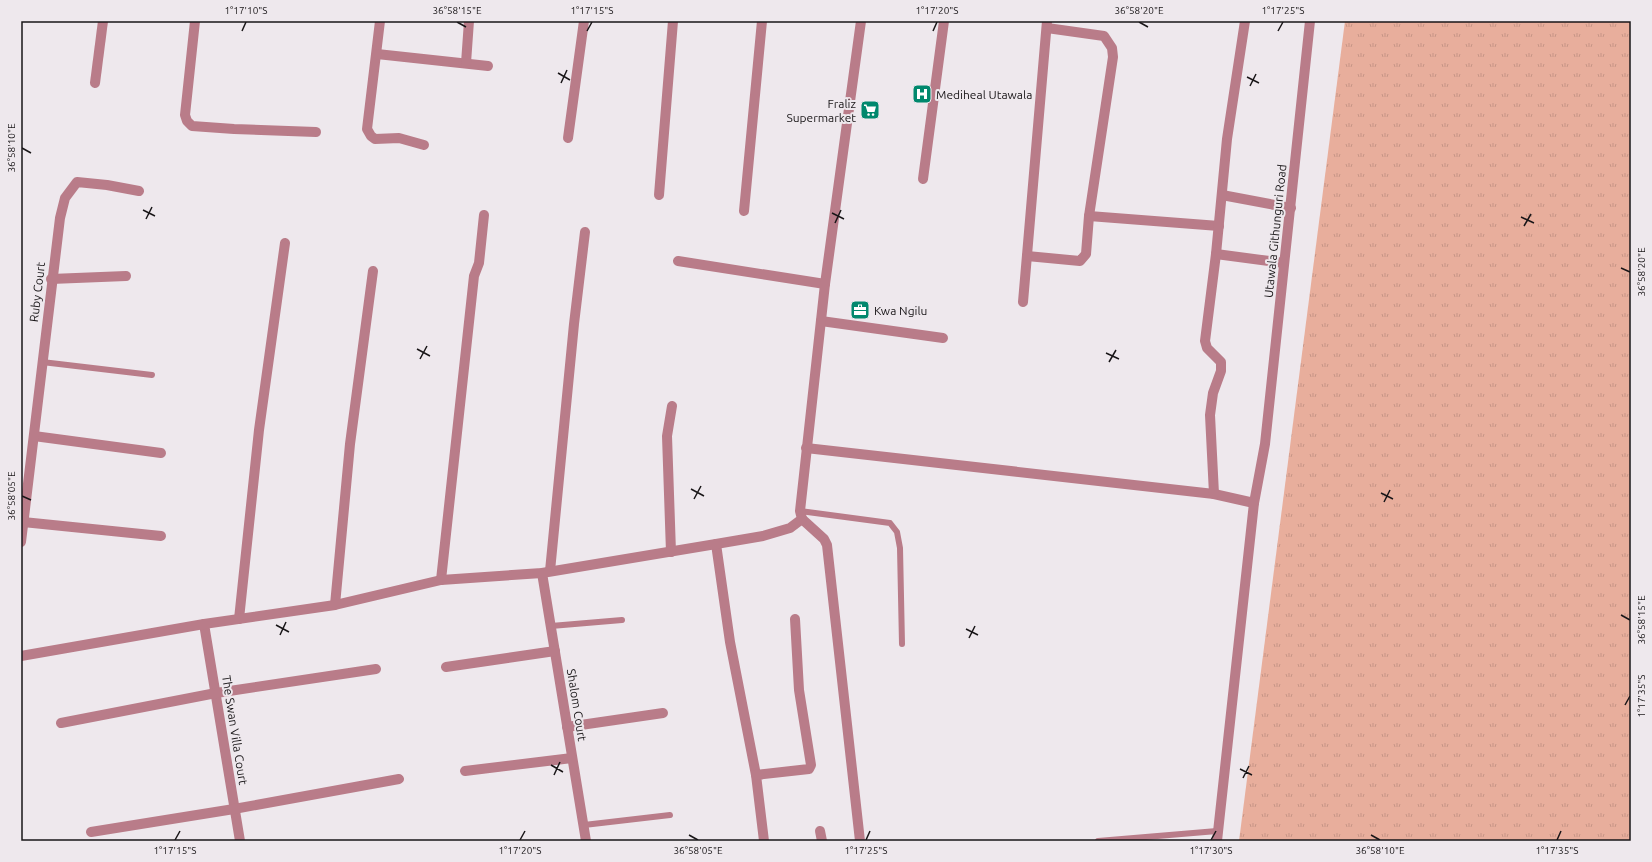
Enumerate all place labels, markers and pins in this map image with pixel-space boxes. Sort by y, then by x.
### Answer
hospital icon: Mediheal Utawala [911,83,933,105]
place label: Mediheal Utawala [936,88,1032,101]
place label: Fraliz Supermarket [786,97,856,124]
supermarket icon: Fraliz Supermarket [859,99,881,121]
office icon: Kwa Ngilu [849,299,871,321]
place label: Kwa Ngilu [874,304,927,317]

